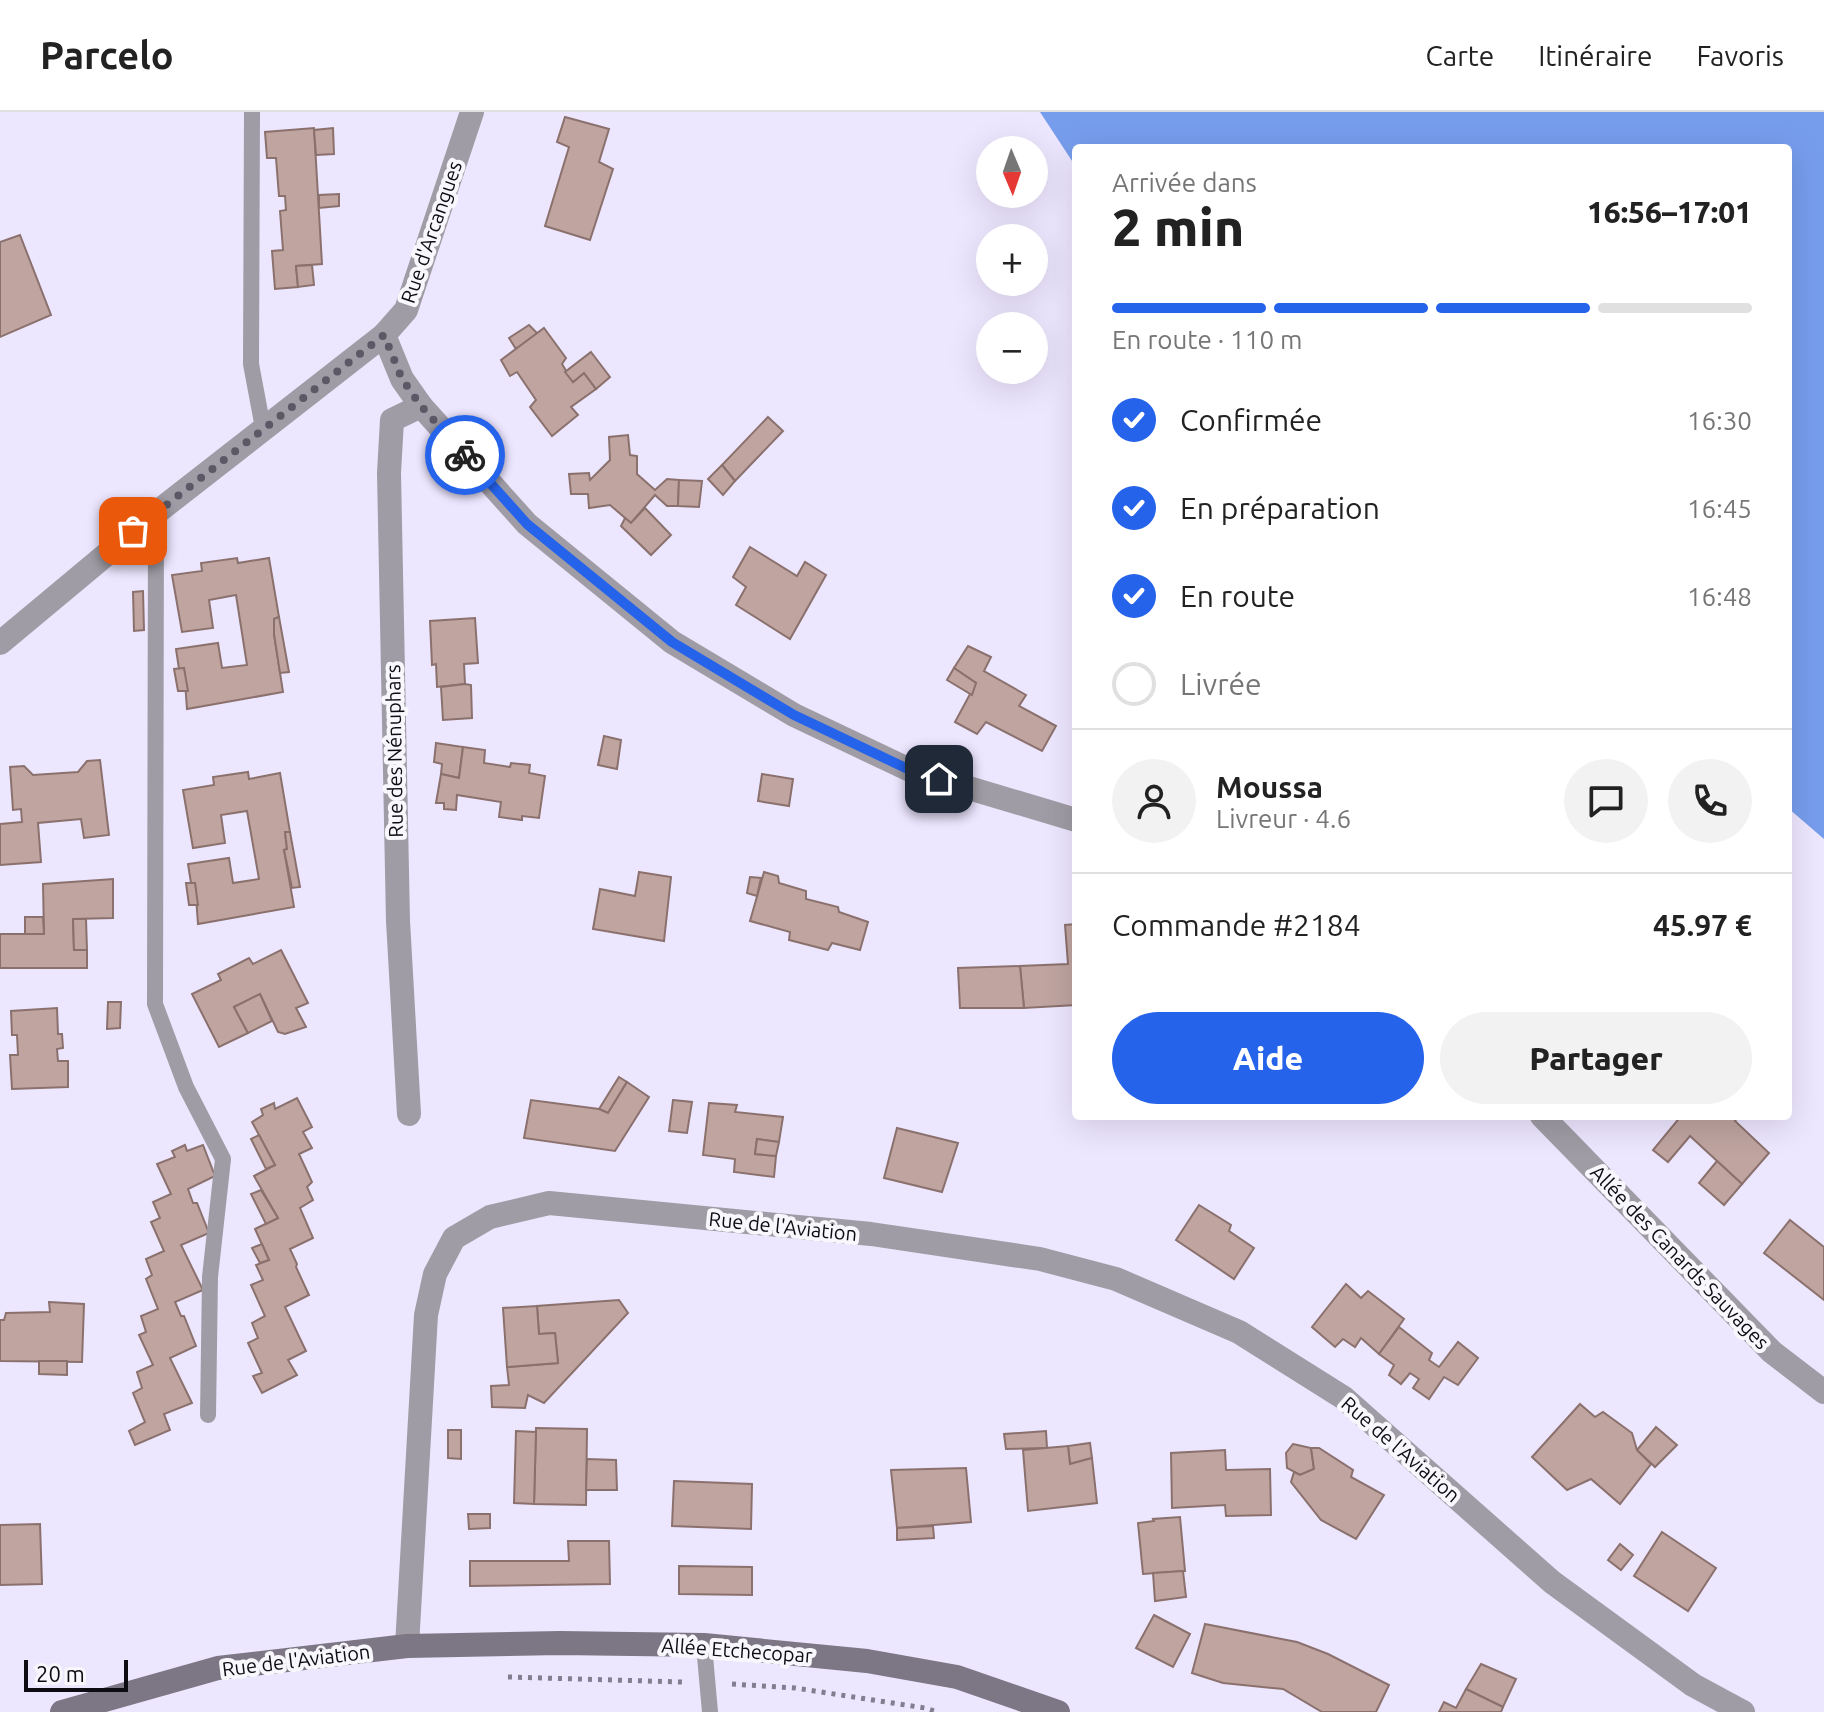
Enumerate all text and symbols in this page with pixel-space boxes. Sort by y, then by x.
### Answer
text: Parcelo [40,34,174,76]
text: Carte [1426,40,1494,71]
text: Itinéraire [1538,40,1652,71]
text: Favoris [1696,40,1784,71]
north arrow [976,136,1048,208]
map controls [976,136,1048,384]
street label: Rue d'Arcangues [396,158,466,306]
text: Arrivée dans [1112,168,1257,197]
text: 16:56–17:01 [1587,195,1752,229]
text: 2 min [1112,198,1244,256]
button: + [976,224,1048,296]
button: − [976,312,1048,384]
text: En route · 110 m [1112,325,1302,354]
icon: check [1112,398,1156,442]
text: Confirmée [1180,403,1322,437]
text: 16:30 [1687,406,1752,435]
courier [425,415,505,495]
icon: bike [443,433,487,477]
icon: check [1112,486,1156,530]
text: En préparation [1180,491,1380,525]
text: 16:45 [1687,494,1752,523]
pin [99,497,167,565]
icon: bag [111,509,155,553]
icon: check [1112,574,1156,618]
text: En route [1180,579,1295,613]
text: 16:48 [1687,582,1752,611]
street label: Rue des Nénuphars [381,664,407,838]
text: Livrée [1180,667,1262,701]
pin [905,745,973,813]
icon: home [917,757,961,801]
button: person [1112,759,1196,843]
button: chat [1564,759,1648,843]
button: phone [1668,759,1752,843]
text: Moussa [1216,770,1323,804]
text: Livreur · 4.6 [1216,804,1351,833]
text: Commande #2184 [1112,908,1361,942]
text: 45.97 € [1653,908,1752,942]
button: Aide [1112,1012,1424,1104]
button: Partager [1440,1012,1752,1104]
street label: Allée des Canards Sauvages [1586,1160,1774,1354]
street label: Rue de l'Aviation [708,1207,858,1245]
street label: Rue de l'Aviation [1337,1391,1465,1507]
street label: Allée Etchecopar [661,1633,814,1667]
street label: Rue de l'Aviation [221,1640,371,1680]
scale bar [24,1656,128,1692]
text: 20 m [36,1661,85,1686]

